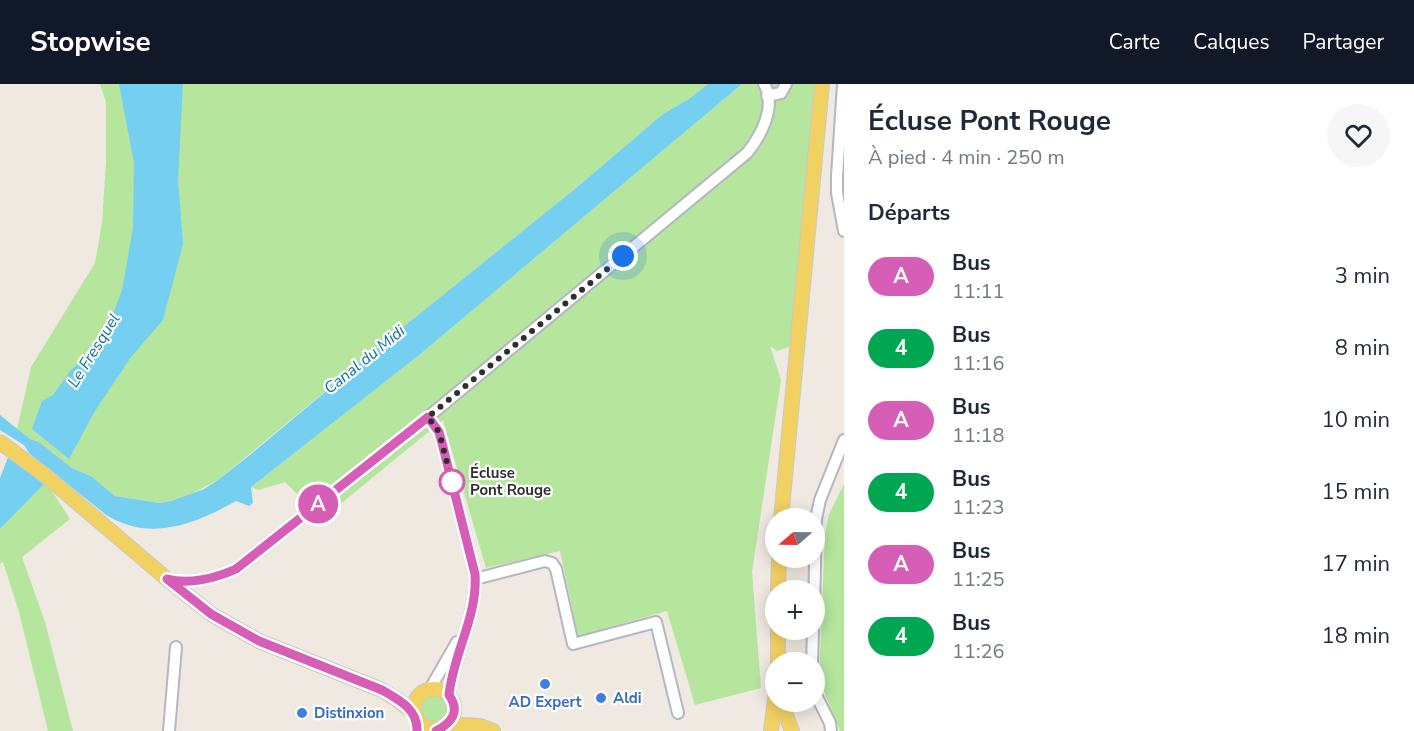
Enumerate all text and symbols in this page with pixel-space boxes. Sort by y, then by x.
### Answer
text: Stopwise [30,23,151,61]
text: Carte [1109,28,1160,56]
text: Calques [1193,28,1270,56]
text: Partager [1303,28,1384,56]
text: Écluse Pont Rouge [868,102,1111,140]
button: heart [1327,104,1390,167]
text: À pied · 4 min · 250 m [868,144,1065,171]
text: Départs [868,198,950,228]
your location [608,241,638,271]
text: Bus [952,248,991,278]
text: 3 min [1335,261,1390,291]
text: A [893,262,909,290]
text: 11:11 [952,278,1005,305]
water label: Le Fresquel [62,309,125,392]
water label: Canal du Midi [320,320,410,399]
text: Bus [952,320,991,350]
text: 8 min [1335,333,1390,363]
text: 4 [895,334,907,362]
text: 11:16 [952,350,1005,377]
text: Bus [952,392,991,422]
text: 10 min [1322,405,1390,435]
text: A [893,406,909,434]
text: 11:18 [952,422,1005,449]
place label: Écluse Pont Rouge [470,463,551,500]
text: Bus [952,464,991,494]
marker: Écluse Pont Rouge [439,469,465,495]
text: 15 min [1322,477,1390,507]
text: 4 [895,478,907,506]
line badge: A [298,484,338,524]
text: A [310,490,326,518]
text: 11:23 [952,494,1005,521]
north arrow [765,508,825,568]
map controls [765,508,825,712]
text: Bus [952,536,991,566]
text: 17 min [1322,549,1390,579]
text: A [893,550,909,578]
text: 11:25 [952,566,1005,593]
button: + [765,580,825,640]
text: Bus [952,608,991,638]
text: 18 min [1322,621,1390,651]
text: 4 [895,622,907,650]
text: 11:26 [952,638,1005,665]
button: − [765,652,825,712]
marker: AD Expert [538,677,552,691]
place label: Aldi [613,688,642,708]
marker: Aldi [594,691,608,705]
place label: AD Expert [509,692,582,712]
place label: Distinxion [314,703,384,723]
marker: Distinxion [295,706,309,720]

